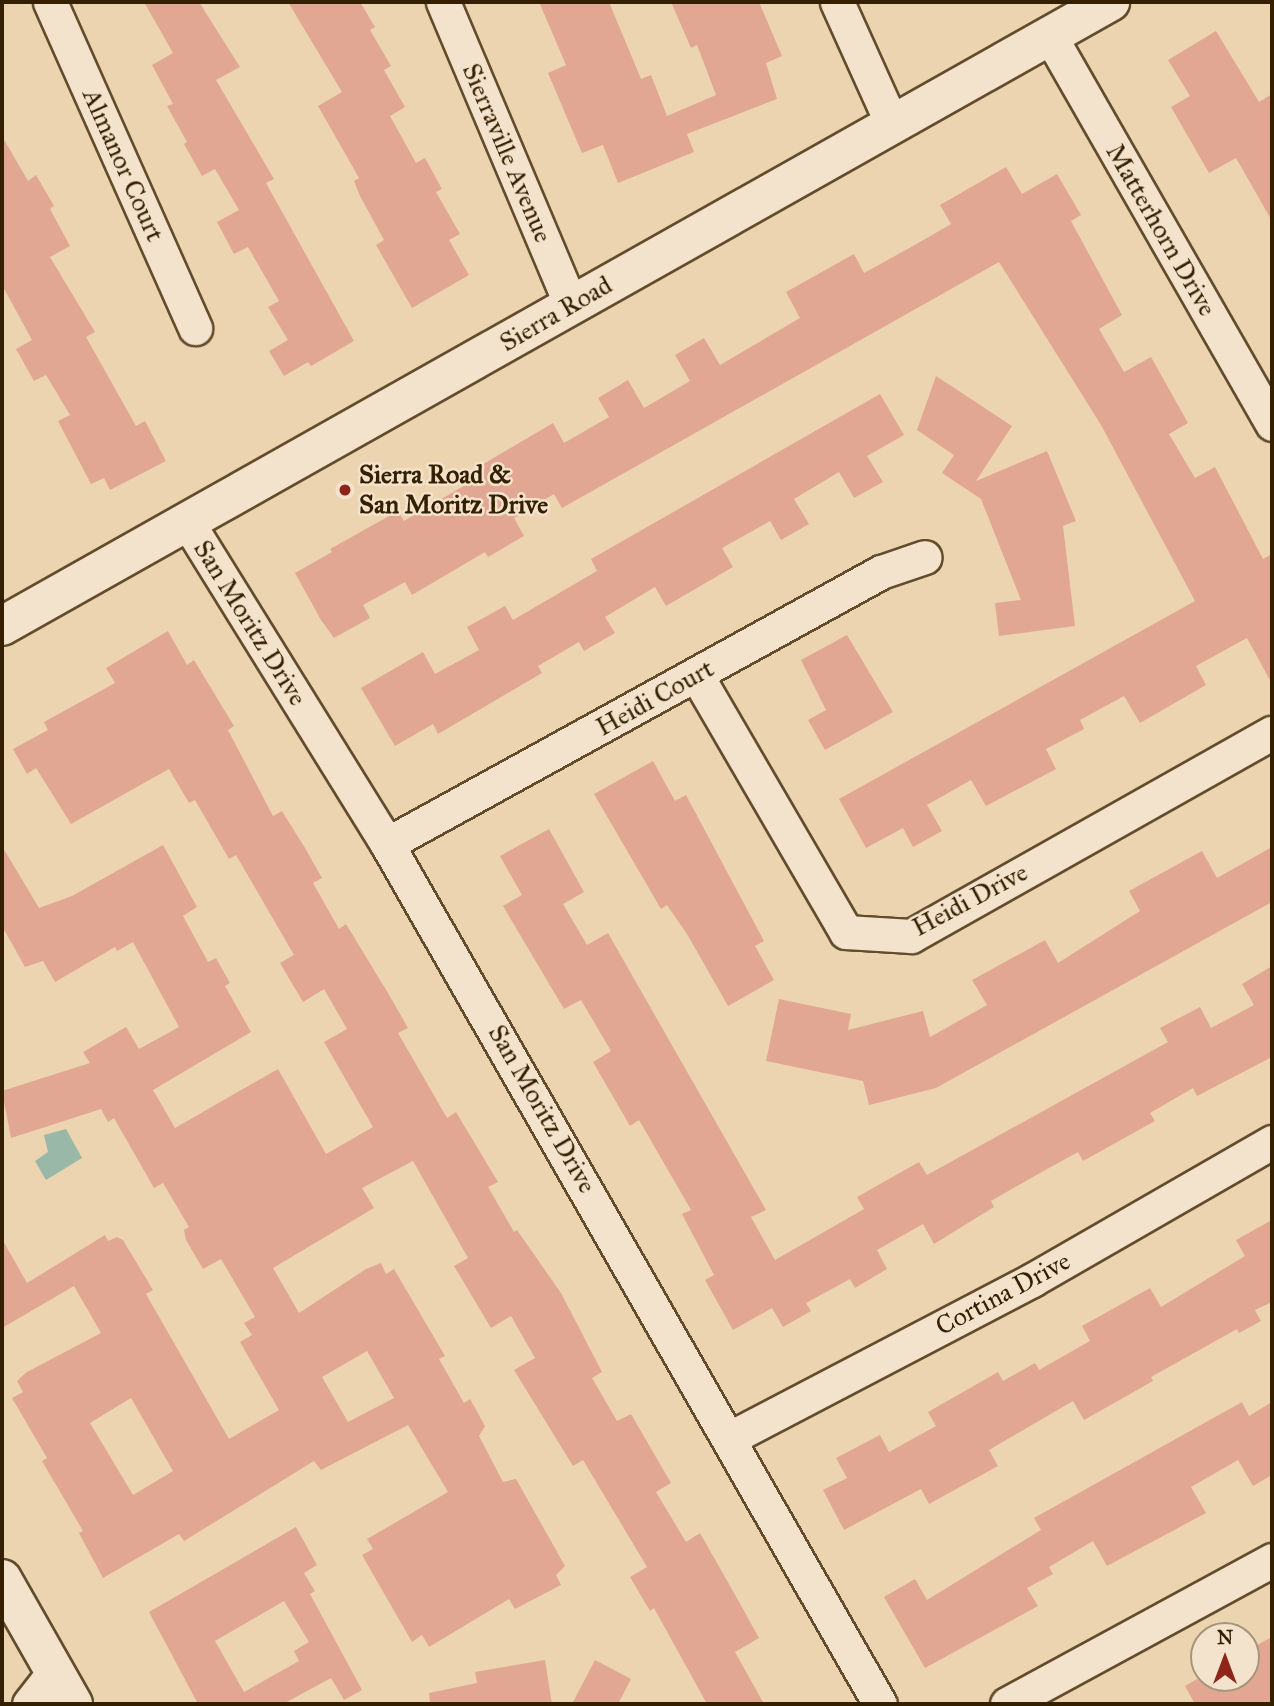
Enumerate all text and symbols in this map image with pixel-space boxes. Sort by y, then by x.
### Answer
street label: Sierraville Avenue [455,59,559,247]
street label: Almanor Court [75,84,171,246]
street label: Matterhorn Drive [1099,138,1223,322]
street label: Sierra Road [494,269,618,359]
place label: Sierra Road & San Moritz Drive [359,459,548,520]
marker: Sierra Road & San Moritz Drive [337,482,353,498]
street label: San Moritz Drive [187,535,313,711]
street label: Heidi Court [591,653,719,743]
street label: Heidi Drive [907,857,1033,943]
street label: San Moritz Drive [481,1019,603,1199]
street label: Cortina Drive [930,1246,1076,1342]
north arrow [1190,1622,1260,1692]
text: N [1217,1626,1233,1649]

